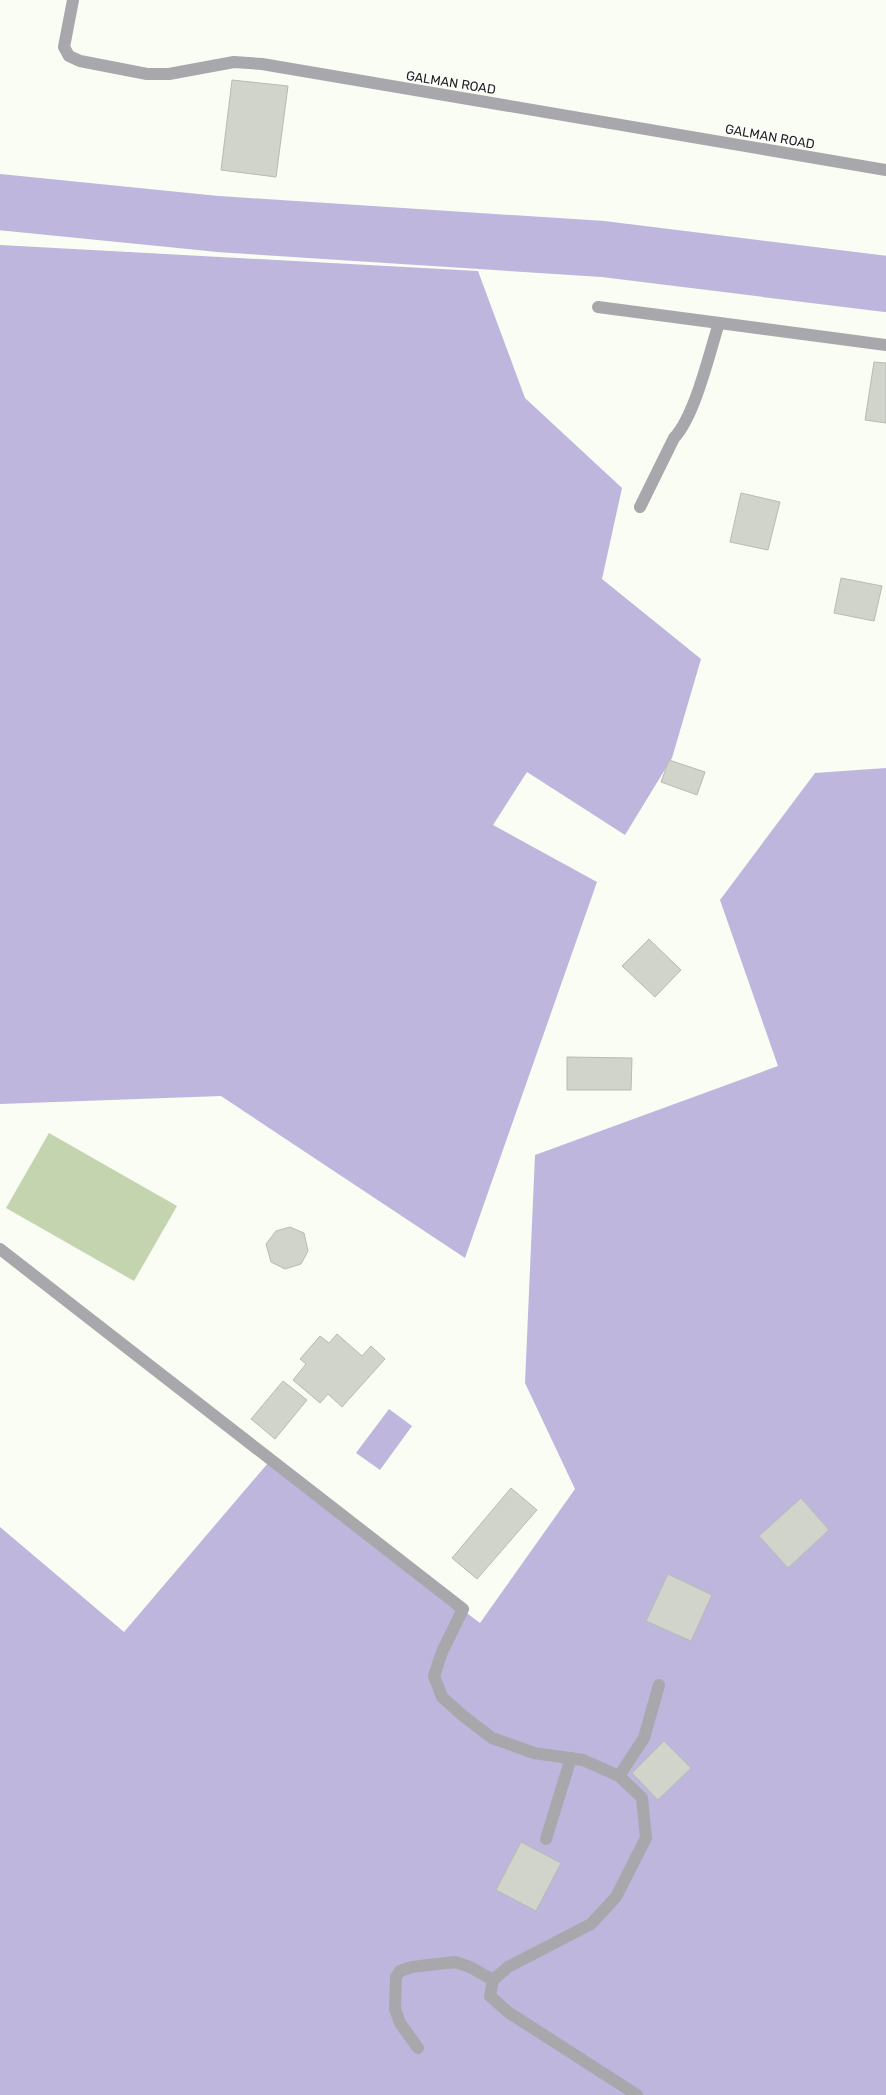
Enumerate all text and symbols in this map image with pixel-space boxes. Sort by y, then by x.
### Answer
street label: GALMAN ROAD [405,68,497,97]
street label: GALMAN ROAD [724,121,816,152]

